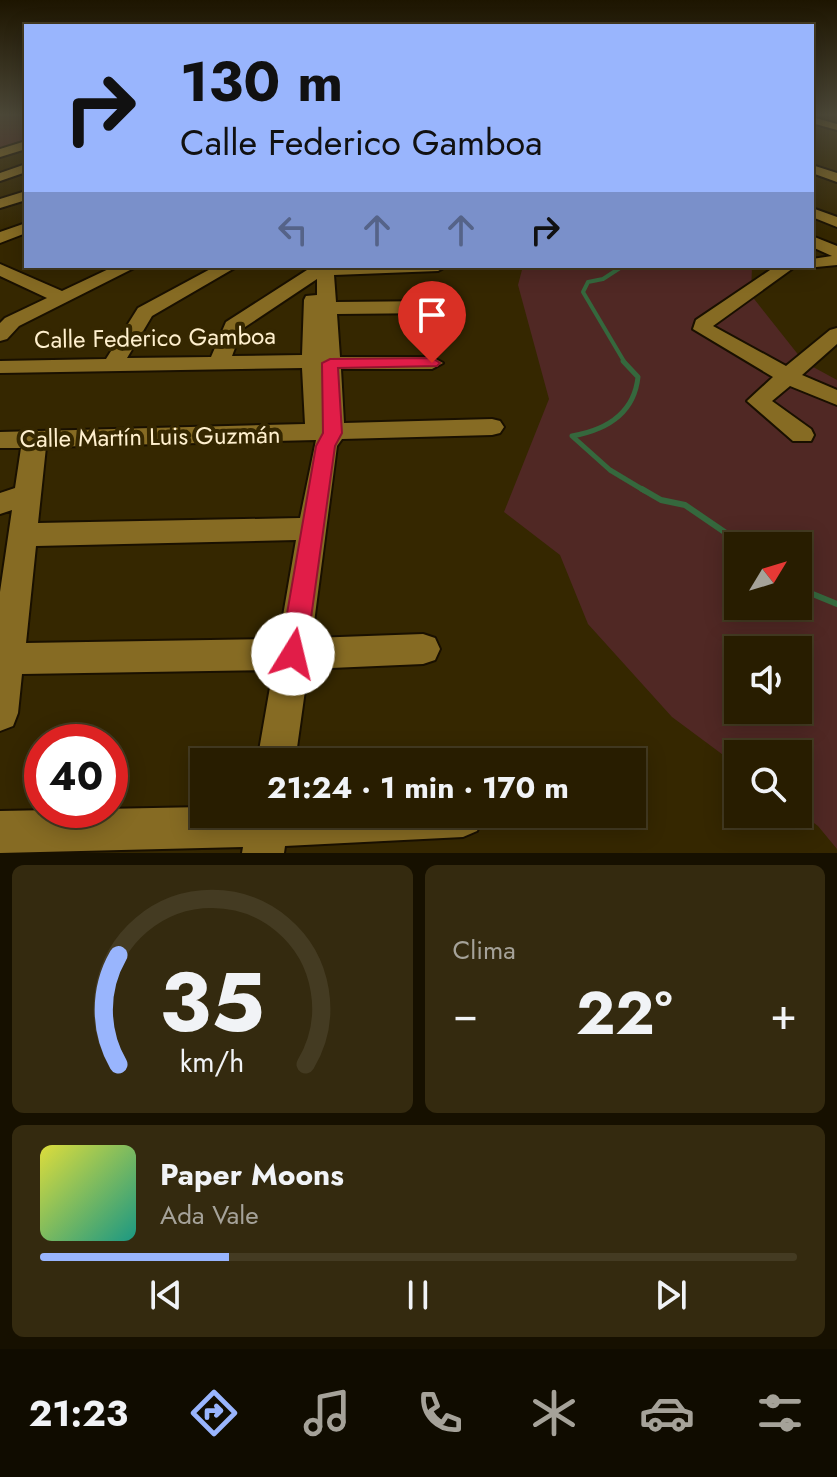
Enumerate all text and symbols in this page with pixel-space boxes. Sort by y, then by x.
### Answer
text: 130 m [180,41,343,122]
icon: right [48,56,152,160]
text: Calle Federico Gamboa [180,116,543,168]
icon: left [271,208,315,252]
icon: ahead [355,208,399,252]
icon: ahead [439,208,483,252]
icon: right [523,208,567,252]
pin [398,281,466,363]
icon: arrive [410,293,454,337]
street label: Calle Federico Gamboa [34,318,276,357]
street label: Calle Martín Luis Guzmán [19,417,281,456]
north arrow [724,532,812,620]
map controls [724,532,812,828]
position arrow [251,612,335,696]
button: sound [724,636,812,724]
speed limit sign: 40 [24,724,128,828]
button: search [724,740,812,828]
text: 21:24 · 1 min · 170 m [267,766,569,809]
text: Clima [453,931,516,969]
text: 35 [160,942,265,1062]
text: 22° [576,970,672,1057]
text: − [453,982,478,1046]
text: + [770,982,797,1046]
text: km/h [180,1041,245,1083]
text: Paper Moons [160,1153,344,1196]
text: Ada Vale [160,1196,259,1234]
icon: previous [144,1273,188,1317]
icon: pause [396,1273,440,1317]
icon: next [649,1273,693,1317]
icon: directions [186,1385,242,1441]
icon: music [299,1385,355,1441]
icon: phone [412,1385,468,1441]
icon: climate [526,1385,582,1441]
icon: car [639,1385,695,1441]
icon: filters [752,1385,808,1441]
text: 21:23 [29,1387,128,1439]

